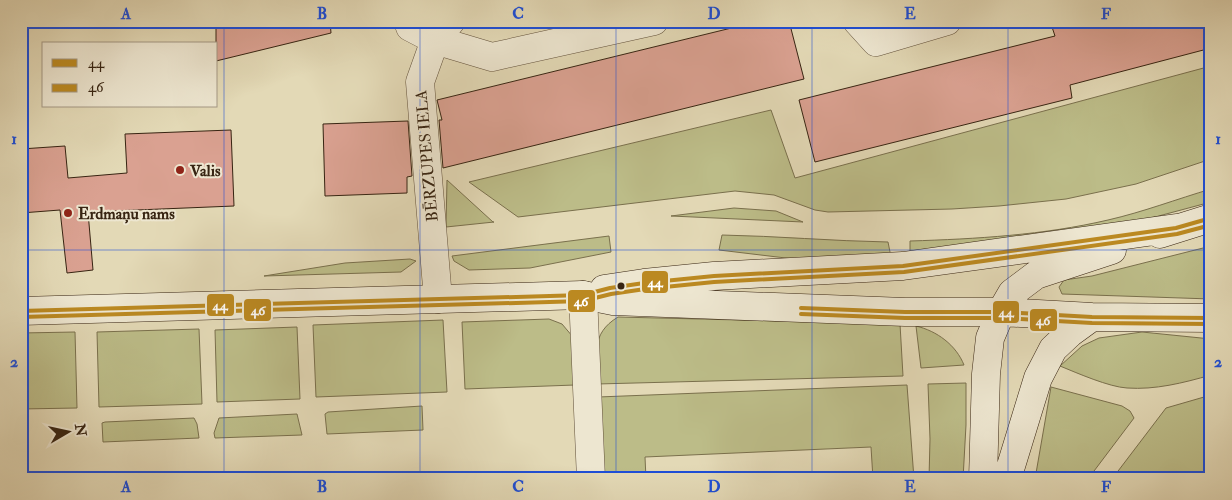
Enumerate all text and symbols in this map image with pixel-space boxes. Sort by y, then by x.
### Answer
text: A [120,4,132,24]
text: B [317,4,327,24]
text: C [512,4,524,24]
text: D [707,4,721,24]
text: E [904,4,916,24]
text: F [1101,4,1111,24]
legend [42,42,218,108]
text: 44 [88,54,105,73]
text: 46 [88,78,105,97]
street label: BĒRZUPES IELA [411,89,443,223]
text: 1 [11,129,17,149]
text: 1 [1215,129,1221,149]
place label: Valis [189,161,221,181]
marker: Valis [174,164,186,176]
place label: Erdmaņu nams [78,204,175,224]
marker: Erdmaņu nams [62,207,74,219]
line badge: 44 [641,270,669,294]
text: 44 [646,274,664,291]
unlabelled marker [616,281,626,291]
line badge: 46 [567,289,596,313]
line badge: 44 [206,293,235,317]
text: 46 [573,293,589,310]
text: 44 [211,297,229,314]
line badge: 46 [243,298,272,322]
line badge: 44 [992,300,1020,324]
text: 46 [250,302,266,319]
text: 44 [997,304,1015,321]
line badge: 46 [1029,308,1058,332]
text: 46 [1035,312,1051,329]
text: 2 [10,352,18,372]
text: 2 [1214,352,1222,372]
north arrow [42,408,92,458]
text: N [71,422,90,438]
text: A [120,477,132,497]
text: B [317,477,327,497]
text: C [512,477,524,497]
text: D [707,477,721,497]
text: E [904,477,916,497]
text: F [1101,477,1111,497]

